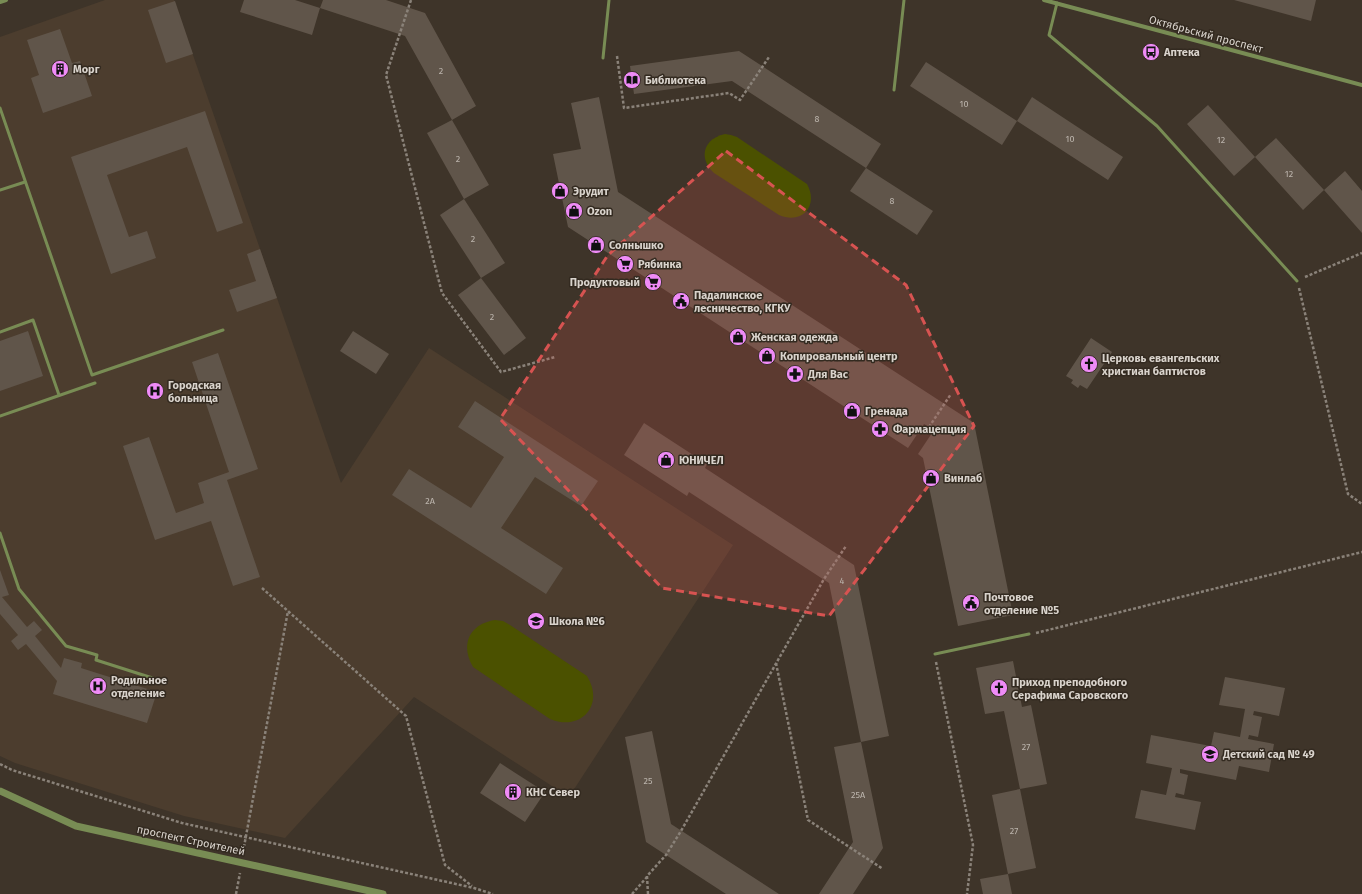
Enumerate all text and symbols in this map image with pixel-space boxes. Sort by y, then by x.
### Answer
street label: Октябрьский проспект [1147,13,1264,56]
bus stop icon: Аптека [1141,42,1161,62]
place label: Аптека [1163,46,1200,59]
building icon: Морг [50,59,70,79]
place label: Морг [73,63,100,76]
house number: 2 [439,66,443,76]
library icon: Библиотека [622,70,642,90]
place label: Библиотека [645,74,706,87]
house number: 10 [960,99,968,109]
house number: 8 [815,114,820,124]
house number: 10 [1066,134,1074,144]
house number: 12 [1217,135,1225,145]
house number: 2 [456,154,460,164]
house number: 12 [1285,169,1293,179]
shop icon: Эрудит [550,181,570,201]
place label: Эрудит [573,185,610,198]
house number: 8 [890,196,895,206]
shop icon: Ozon [564,201,584,221]
place label: Ozon [587,205,612,218]
house number: 2 [471,234,475,244]
shop icon: Солнышко [586,235,606,255]
place label: Солнышко [609,239,664,252]
supermarket icon: Рябинка [615,254,635,274]
place label: Рябинка [638,258,681,271]
supermarket icon: Продуктовый [643,272,663,292]
place label: Продуктовый [570,276,640,289]
place label: Падалинское лесничество, КГКУ [694,289,791,315]
public building icon: Падалинское лесничество, КГКУ [671,291,691,311]
house number: 2 [490,312,494,322]
shop icon: Женская одежда [728,327,748,347]
place label: Женская одежда [750,331,838,344]
shop icon: Копировальный центр [757,346,777,366]
place label: Копировальный центр [780,350,898,363]
place label: Церковь евангельских христиан баптистов [1101,352,1220,378]
church icon: Церковь евангельских христиан баптистов [1079,354,1099,374]
pharmacy icon: Для Вас [785,364,805,384]
place label: Для Вас [807,368,849,381]
place label: Городская больница [168,379,221,405]
hospital icon: Городская больница [145,381,165,401]
shop icon: Гренада [842,401,862,421]
place label: Гренада [865,405,908,418]
pharmacy icon: Фармацепция [870,419,890,439]
place label: Фармацепция [893,423,966,436]
shop icon: ЮНИЧЕЛ [656,450,676,470]
place label: ЮНИЧЕЛ [679,454,724,467]
shop icon: Винлаб [921,468,941,488]
place label: Винлаб [944,472,982,485]
house number: 2А [425,496,436,506]
house number: 4 [840,576,845,586]
place label: Почтовое отделение №5 [984,591,1059,617]
public building icon: Почтовое отделение №5 [961,593,981,613]
school or university icon: Школа №6 [526,611,546,631]
place label: Школа №6 [549,615,605,628]
place label: Родильное отделение [111,674,167,700]
hospital icon: Родильное отделение [88,676,108,696]
place label: Приход преподобного Серафима Саровского [1012,676,1129,702]
church icon: Приход преподобного Серафима Саровского [989,678,1009,698]
house number: 27 [1022,742,1030,752]
school or university icon: Детский сад № 49 [1200,744,1220,764]
place label: Детский сад № 49 [1222,748,1315,761]
house number: 25 [644,776,653,786]
building icon: КНС Север [503,782,523,802]
place label: КНС Север [526,786,580,799]
house number: 25А [851,790,866,800]
street label: проспект Строителей [136,823,246,858]
house number: 27 [1010,826,1018,836]

